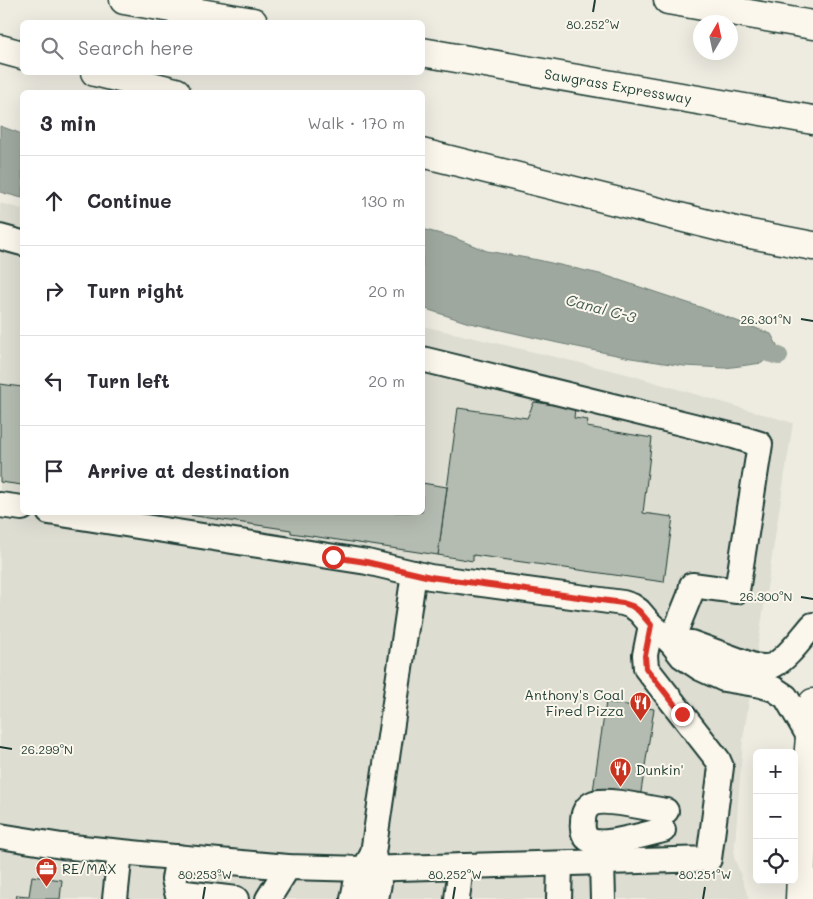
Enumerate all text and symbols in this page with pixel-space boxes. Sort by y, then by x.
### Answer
north arrow [693,15,738,60]
text: 80.252°W [566,16,620,32]
search box [20,20,425,75]
icon: search [38,34,66,62]
text: Search here [78,35,194,60]
street label: Sawgrass Expressway [543,64,693,108]
text: 3 min [40,109,96,136]
text: Walk · 170 m [307,112,405,133]
icon: ahead [40,187,68,215]
text: Continue [87,188,172,213]
text: 130 m [361,190,405,211]
icon: right [40,277,68,305]
text: Turn right [87,278,184,303]
text: 20 m [368,280,405,301]
water label: Canal C-3 [564,289,639,327]
text: 26.301°N [741,311,791,327]
icon: left [40,367,68,395]
text: Turn left [87,368,170,393]
text: 20 m [368,370,405,391]
icon: arrive [40,457,68,485]
text: Arrive at destination [87,458,290,483]
route start [322,546,345,569]
text: 26.300°N [740,588,792,604]
place label: Anthony's Coal Fired Pizza [524,685,624,720]
restaurant icon: Anthony's Coal Fired Pizza [628,690,652,721]
route end [671,703,694,726]
text: 26.299°N [21,741,73,757]
map controls [753,749,798,884]
button: + [753,749,798,794]
restaurant icon: Dunkin' [608,757,632,788]
place label: Dunkin' [636,760,684,779]
button: − [753,794,798,839]
button: locate [753,839,798,884]
office icon: RE/MAX [34,856,58,887]
place label: RE/MAX [62,859,117,878]
text: 80.253°W [178,866,232,882]
text: 80.252°W [428,866,482,882]
text: 80.251°W [679,866,731,882]

